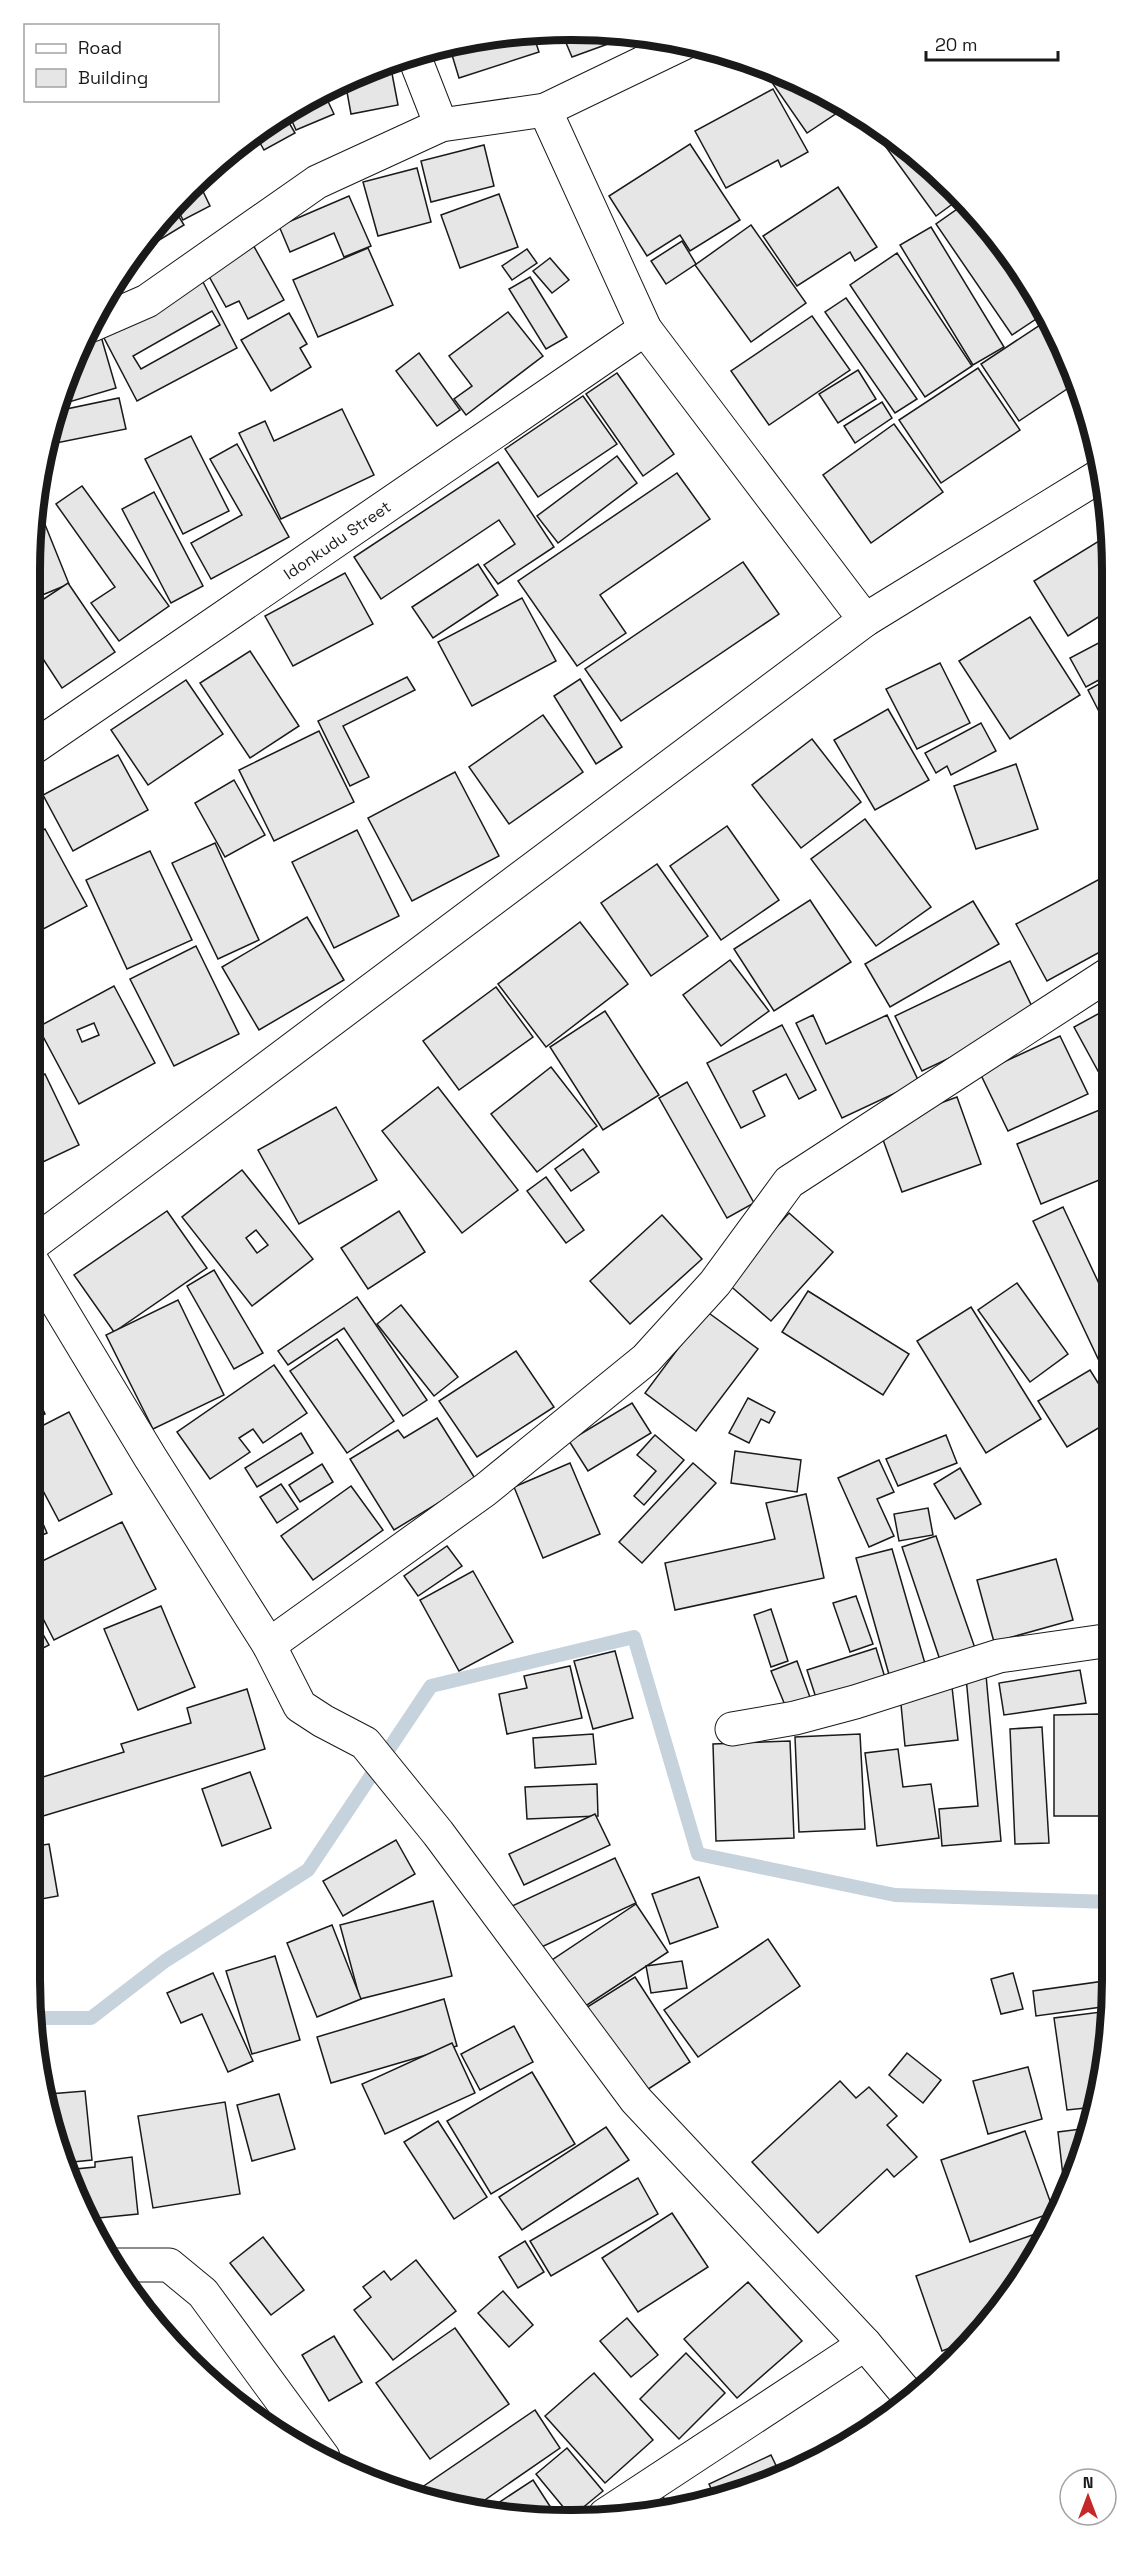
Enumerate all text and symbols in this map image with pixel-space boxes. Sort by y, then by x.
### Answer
legend [24,24,219,102]
scale bar [926,24,1058,62]
text: 20 m [935,33,978,56]
text: Road [78,36,122,59]
text: Building [78,66,148,89]
street label: Idonkudu Street [279,496,395,584]
north arrow [1058,2467,1118,2527]
text: N [1083,2472,1093,2493]

